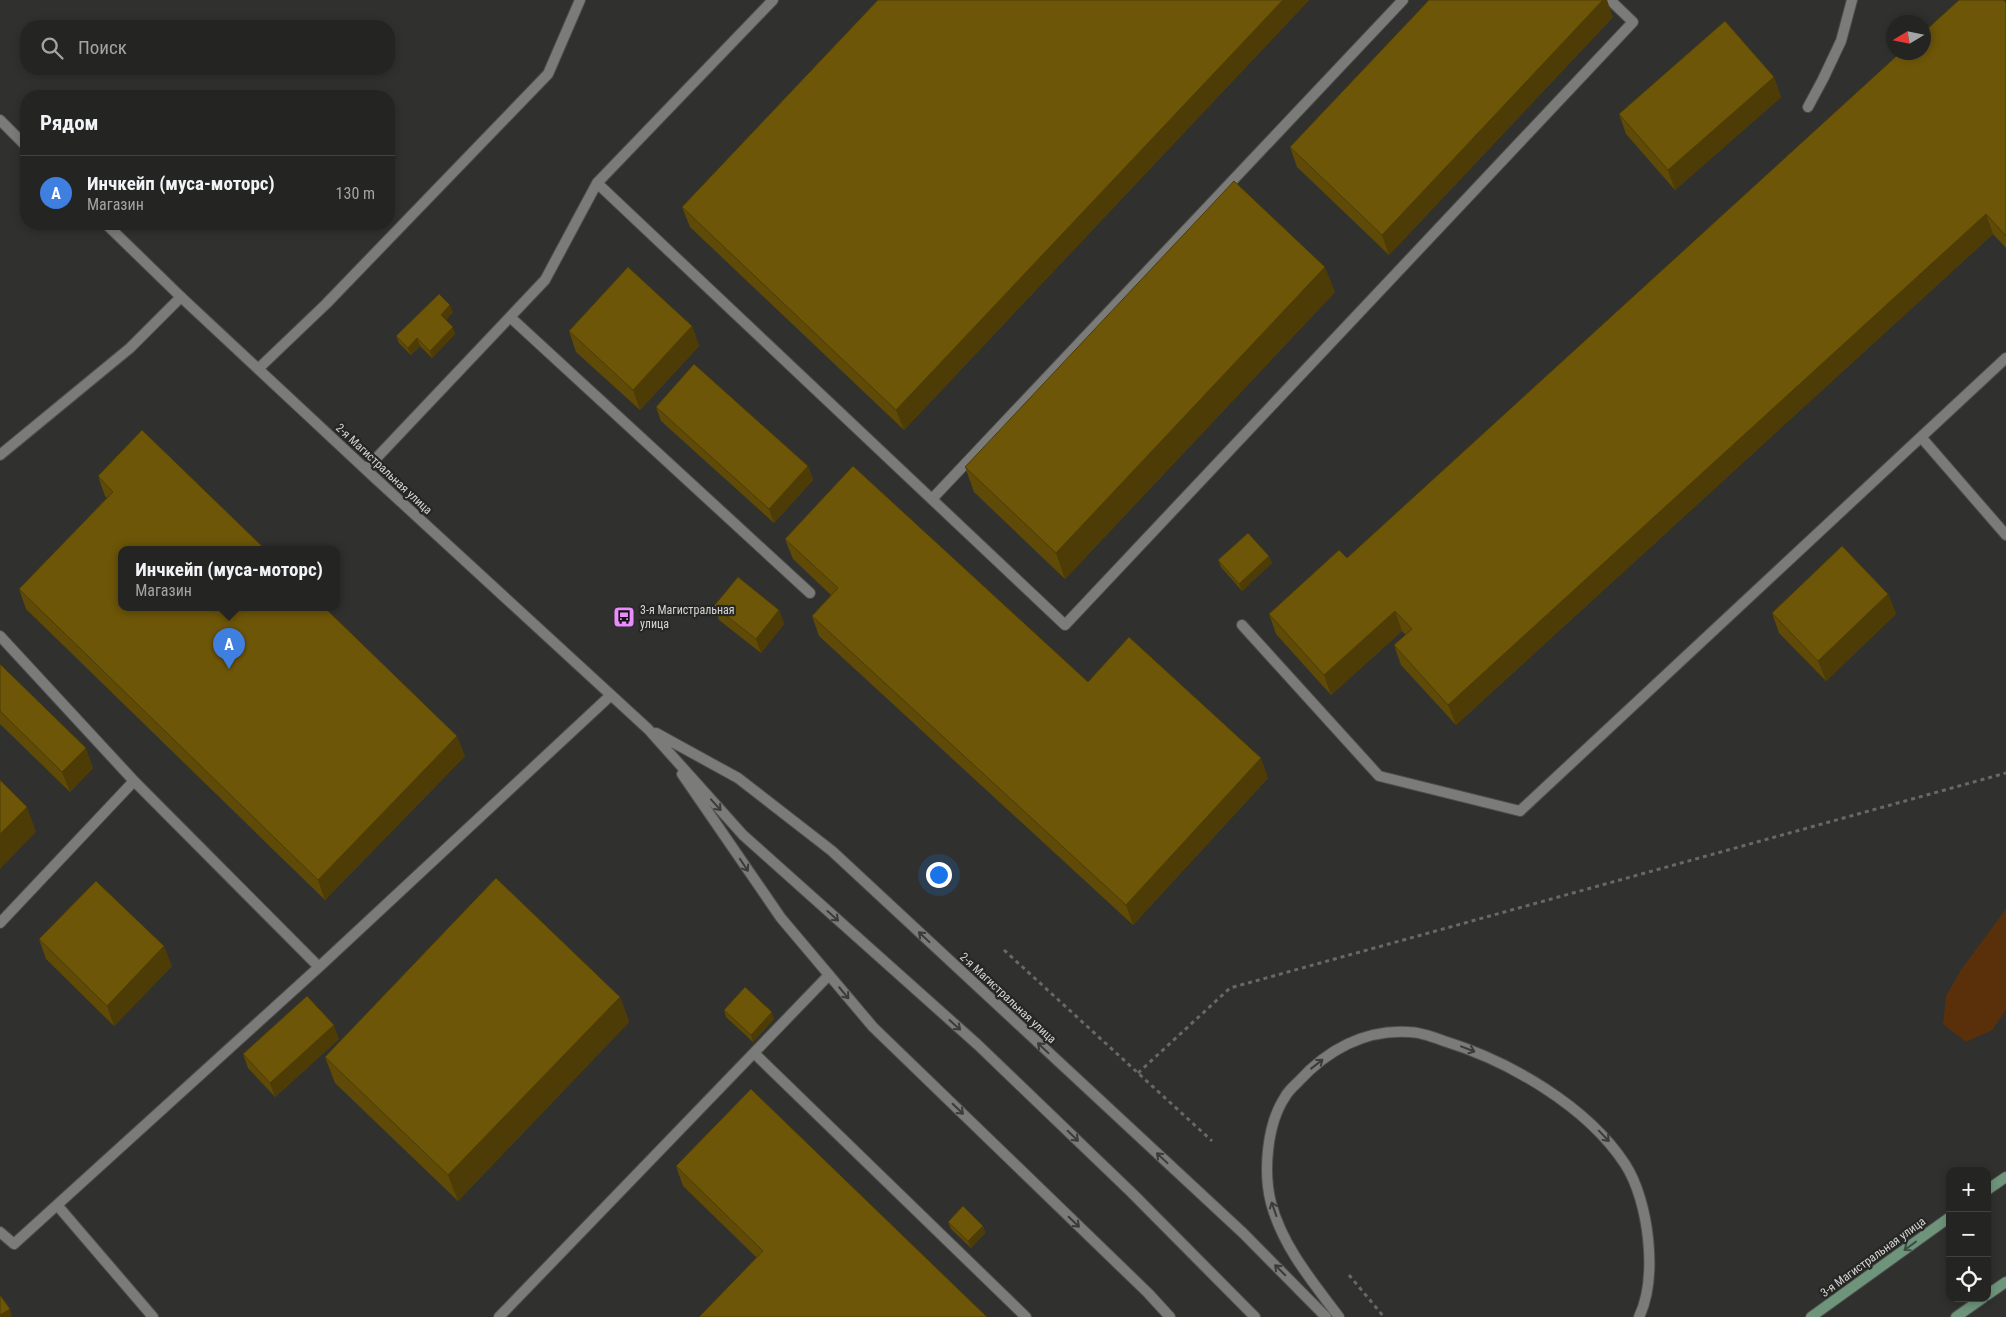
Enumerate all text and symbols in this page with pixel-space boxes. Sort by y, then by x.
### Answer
north arrow [1886,15,1931,60]
search box [20,20,395,75]
icon: search [38,34,66,62]
text: Поиск [78,36,127,59]
text: Рядом [40,111,99,135]
text: Инчкейп (муса-моторс) [87,172,275,195]
text: A [51,184,61,203]
text: 130 m [336,184,375,203]
text: Магазин [87,195,144,214]
street label: 2-я Магистральная улица [333,421,435,517]
popup [118,546,340,611]
text: Инчкейп (муса-моторс) [135,558,323,581]
text: Магазин [135,581,192,600]
place label: 3-я Магистральная улица [640,603,735,631]
bus stop icon: 3-я Магистральная улица [612,605,636,629]
pin: A [213,628,245,669]
one-way arrow [710,798,722,811]
one-way arrow [739,858,749,872]
your location [926,862,952,888]
one-way arrow [827,911,840,922]
one-way arrow [918,931,931,943]
street label: 2-я Магистральная улица [957,950,1059,1046]
one-way arrow [838,987,850,1000]
one-way arrow [948,1019,961,1030]
one-way arrow [1037,1042,1050,1054]
one-way arrow [1460,1045,1476,1054]
one-way arrow [1310,1058,1323,1069]
one-way arrow [951,1103,964,1115]
one-way arrow [1067,1130,1079,1142]
one-way arrow [1598,1130,1610,1143]
one-way arrow [1156,1152,1169,1164]
map controls [1946,1167,1991,1302]
button: + [1946,1167,1991,1212]
one-way arrow [1268,1202,1278,1218]
button: − [1946,1212,1991,1257]
street label: 3-я Магистральная улица [1818,1214,1928,1300]
one-way arrow [1068,1216,1081,1228]
one-way arrow [1903,1241,1917,1251]
button: locate [1946,1257,1991,1302]
one-way arrow [1274,1264,1286,1277]

